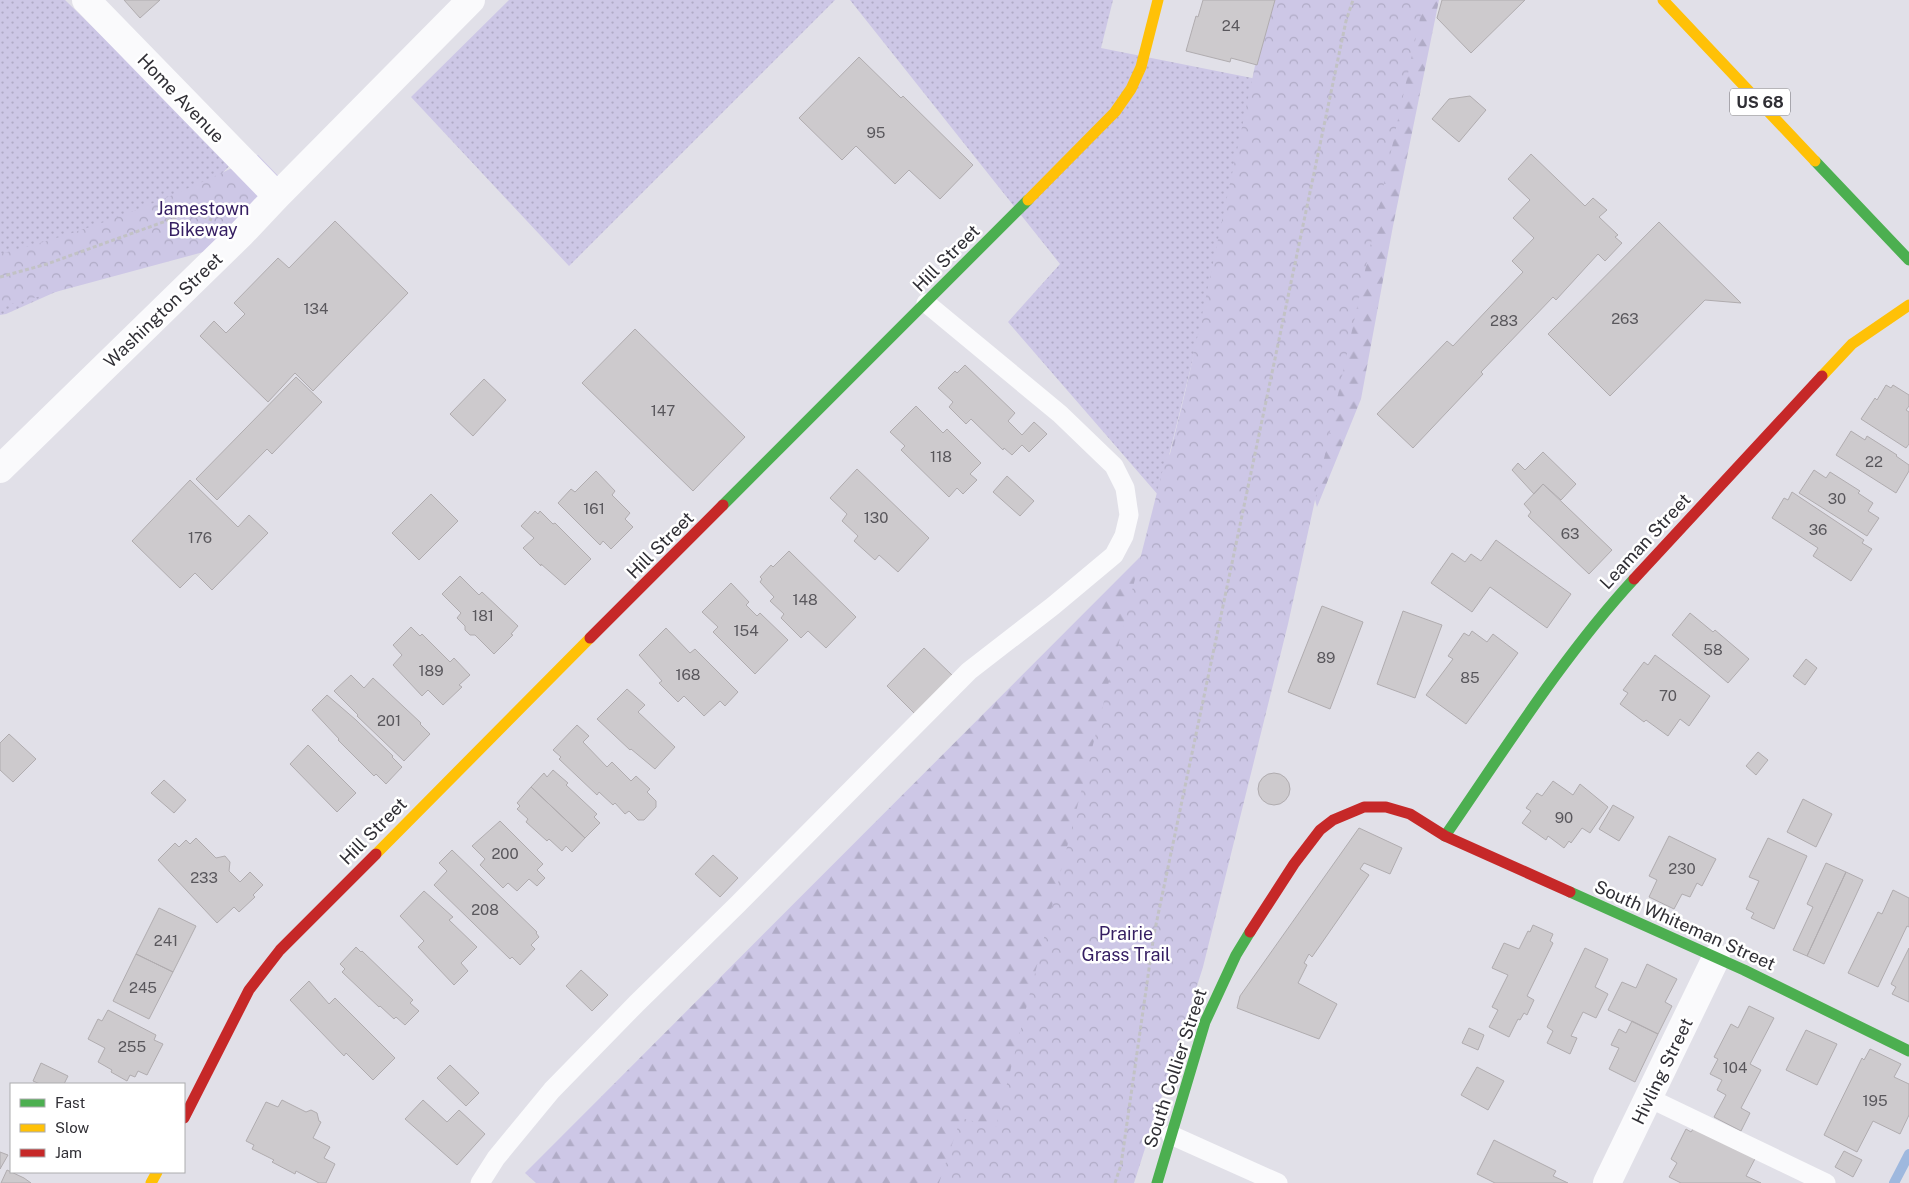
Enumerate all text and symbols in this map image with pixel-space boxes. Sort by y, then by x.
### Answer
house number: 24 [1222,17,1240,34]
street label: Home Avenue [133,49,229,147]
road number: US 68 [1730,88,1790,115]
house number: 95 [867,124,885,141]
park label: Jamestown Bikeway [157,198,249,240]
street label: Hill Street [908,220,984,296]
street label: Washington Street [100,248,226,372]
house number: 134 [304,300,328,317]
house number: 263 [1611,310,1639,327]
house number: 283 [1490,312,1518,329]
house number: 147 [651,402,675,419]
house number: 118 [930,448,952,465]
house number: 22 [1865,453,1883,470]
street label: Leaman Street [1595,489,1695,593]
house number: 30 [1828,490,1846,507]
house number: 161 [583,500,605,517]
street label: Hill Street [622,507,698,583]
house number: 130 [864,509,888,526]
house number: 36 [1809,521,1827,538]
house number: 63 [1561,525,1579,542]
house number: 176 [188,529,212,546]
house number: 148 [792,591,818,608]
house number: 181 [472,607,494,624]
house number: 154 [733,622,759,639]
house number: 58 [1703,641,1723,658]
house number: 89 [1317,649,1335,666]
house number: 189 [418,662,444,679]
house number: 168 [675,666,701,683]
house number: 85 [1460,669,1480,686]
house number: 70 [1659,687,1677,704]
house number: 201 [377,712,401,729]
street label: Hill Street [335,793,411,869]
house number: 90 [1555,809,1573,826]
house number: 200 [491,845,519,862]
house number: 230 [1668,860,1696,877]
house number: 233 [190,869,218,886]
street label: South Whiteman Street [1591,876,1779,974]
house number: 208 [471,901,499,918]
park label: Prairie Grass Trail [1081,923,1171,965]
house number: 241 [154,932,178,949]
house number: 245 [129,979,157,996]
street label: South Collier Street [1139,986,1211,1150]
street label: Hivling Street [1627,1014,1697,1128]
house number: 255 [118,1038,146,1055]
house number: 104 [1723,1059,1747,1076]
legend [10,1083,185,1173]
house number: 195 [1862,1092,1888,1109]
text: Fast [55,1094,85,1111]
text: Slow [55,1119,90,1136]
text: Jam [55,1144,82,1161]

